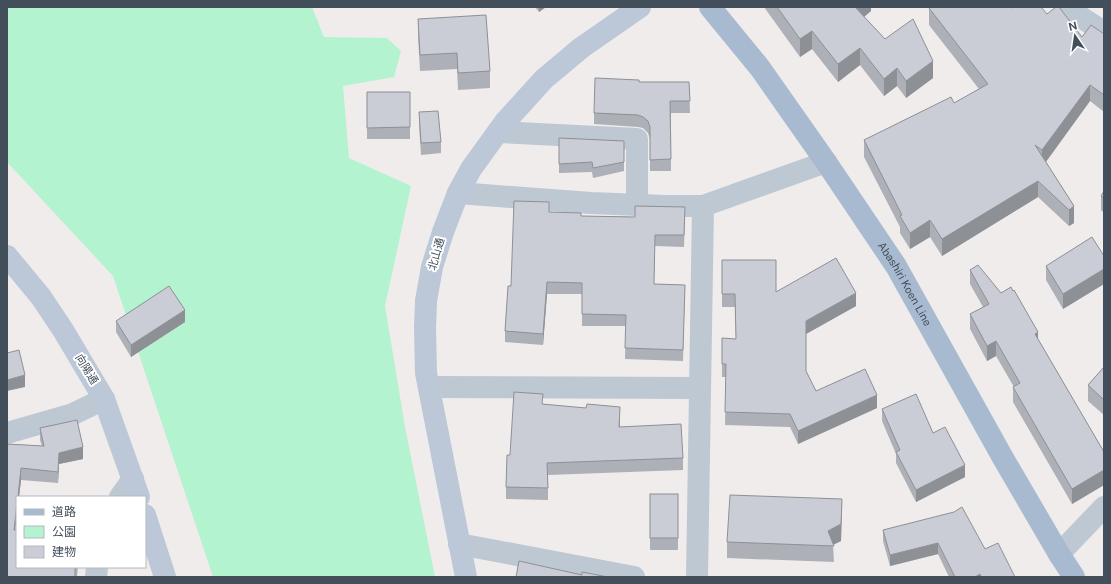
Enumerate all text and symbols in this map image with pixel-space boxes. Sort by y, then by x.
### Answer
north arrow [1055,16,1095,56]
text: N [1067,19,1078,33]
street label: 北山通 [426,236,446,272]
street label: Abashiri Koen Line [876,240,934,328]
street label: 向陽通 [73,352,101,386]
legend [16,496,146,568]
text: 道路 [52,505,76,519]
text: 公園 [52,525,76,539]
text: 建物 [52,545,76,559]

